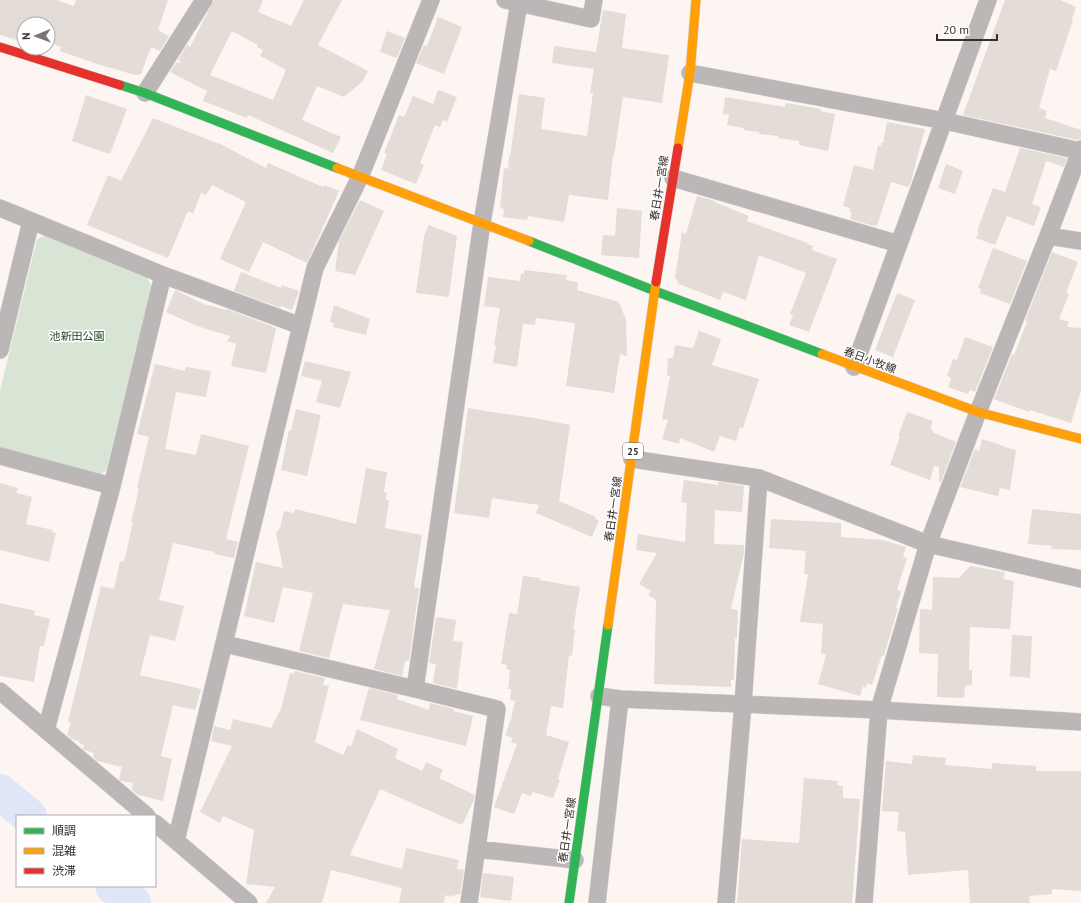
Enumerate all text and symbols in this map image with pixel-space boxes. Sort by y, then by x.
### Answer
north arrow [16,16,56,56]
scale bar [937,16,997,42]
text: 20 m [943,22,969,37]
text: N [19,32,33,40]
street label: 春日井一宮線 [647,154,671,222]
park label: 池新田公園 [50,329,105,343]
street label: 春日小牧線 [842,344,898,376]
road number: 25 [623,443,643,459]
street label: 春日井一宮線 [601,475,625,543]
street label: 春日井一宮線 [555,796,579,864]
legend [16,815,156,887]
text: 順調 [52,823,76,838]
text: 混雑 [52,843,76,858]
text: 渋滞 [52,863,76,878]

